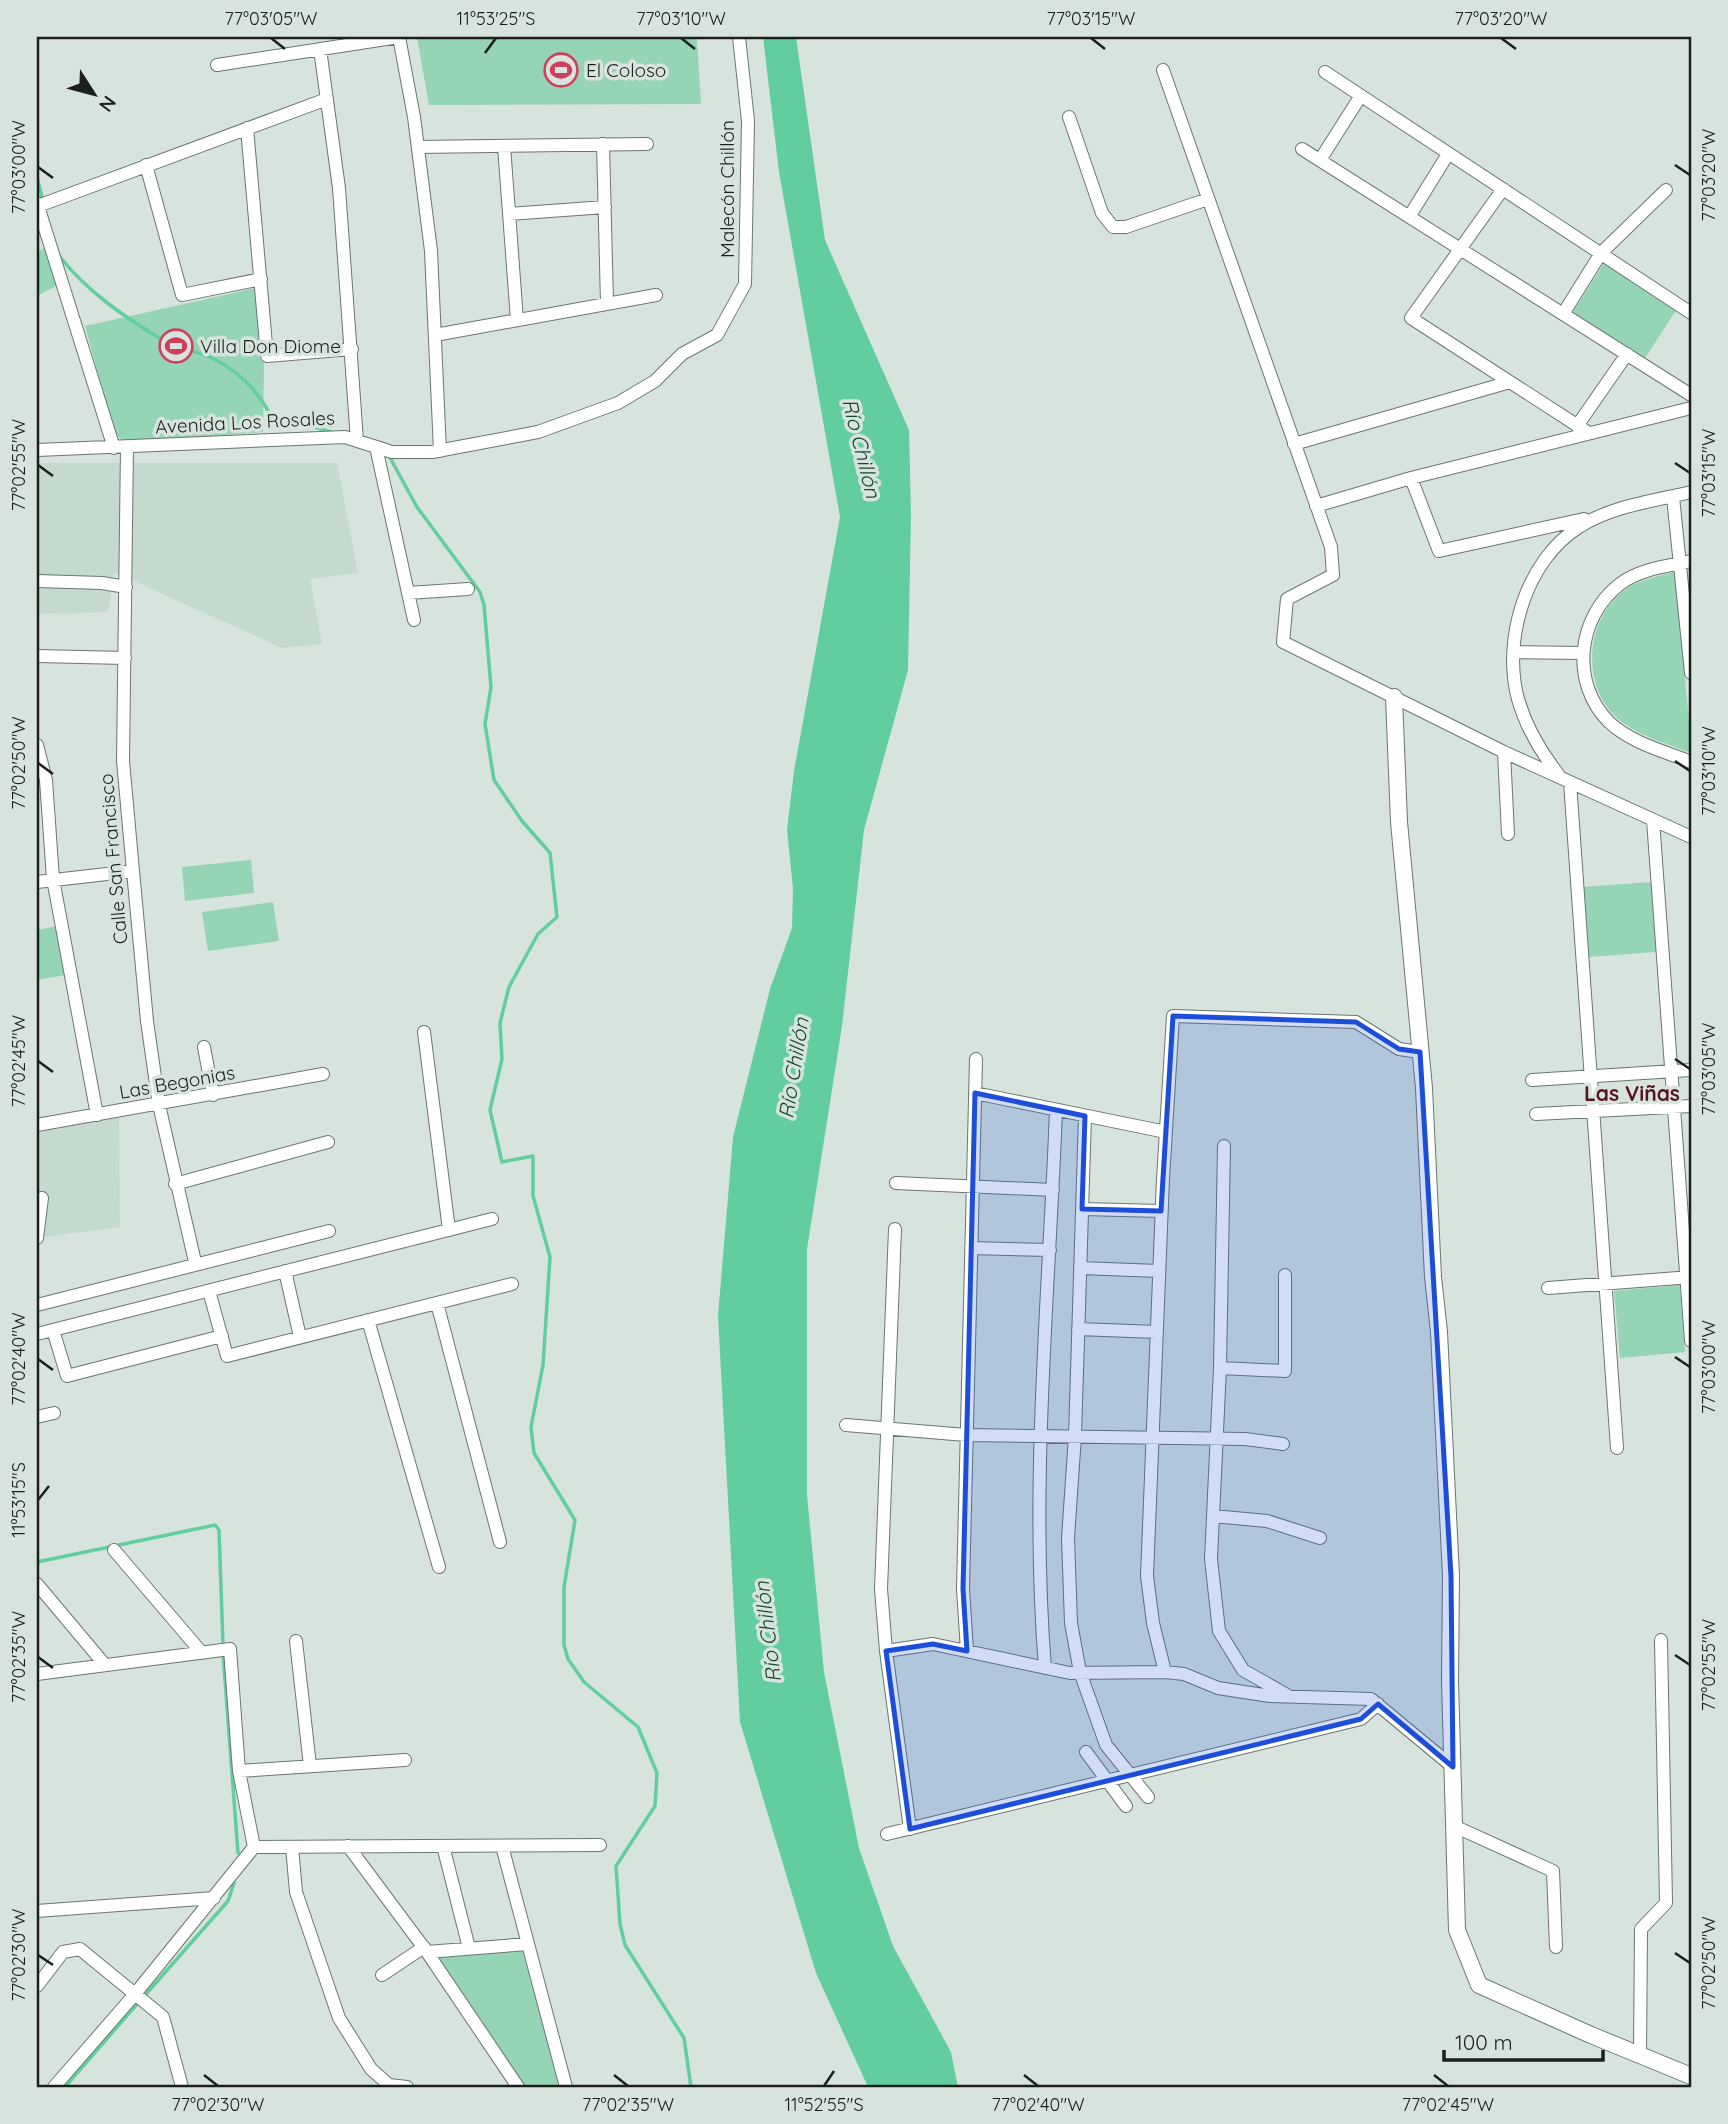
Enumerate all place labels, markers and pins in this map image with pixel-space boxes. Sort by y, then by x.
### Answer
sports icon: El Coloso [542,51,580,89]
place label: El Coloso [586,58,666,82]
sports icon: Villa Don Diome [157,327,195,365]
place label: Villa Don Diome [200,334,341,358]

